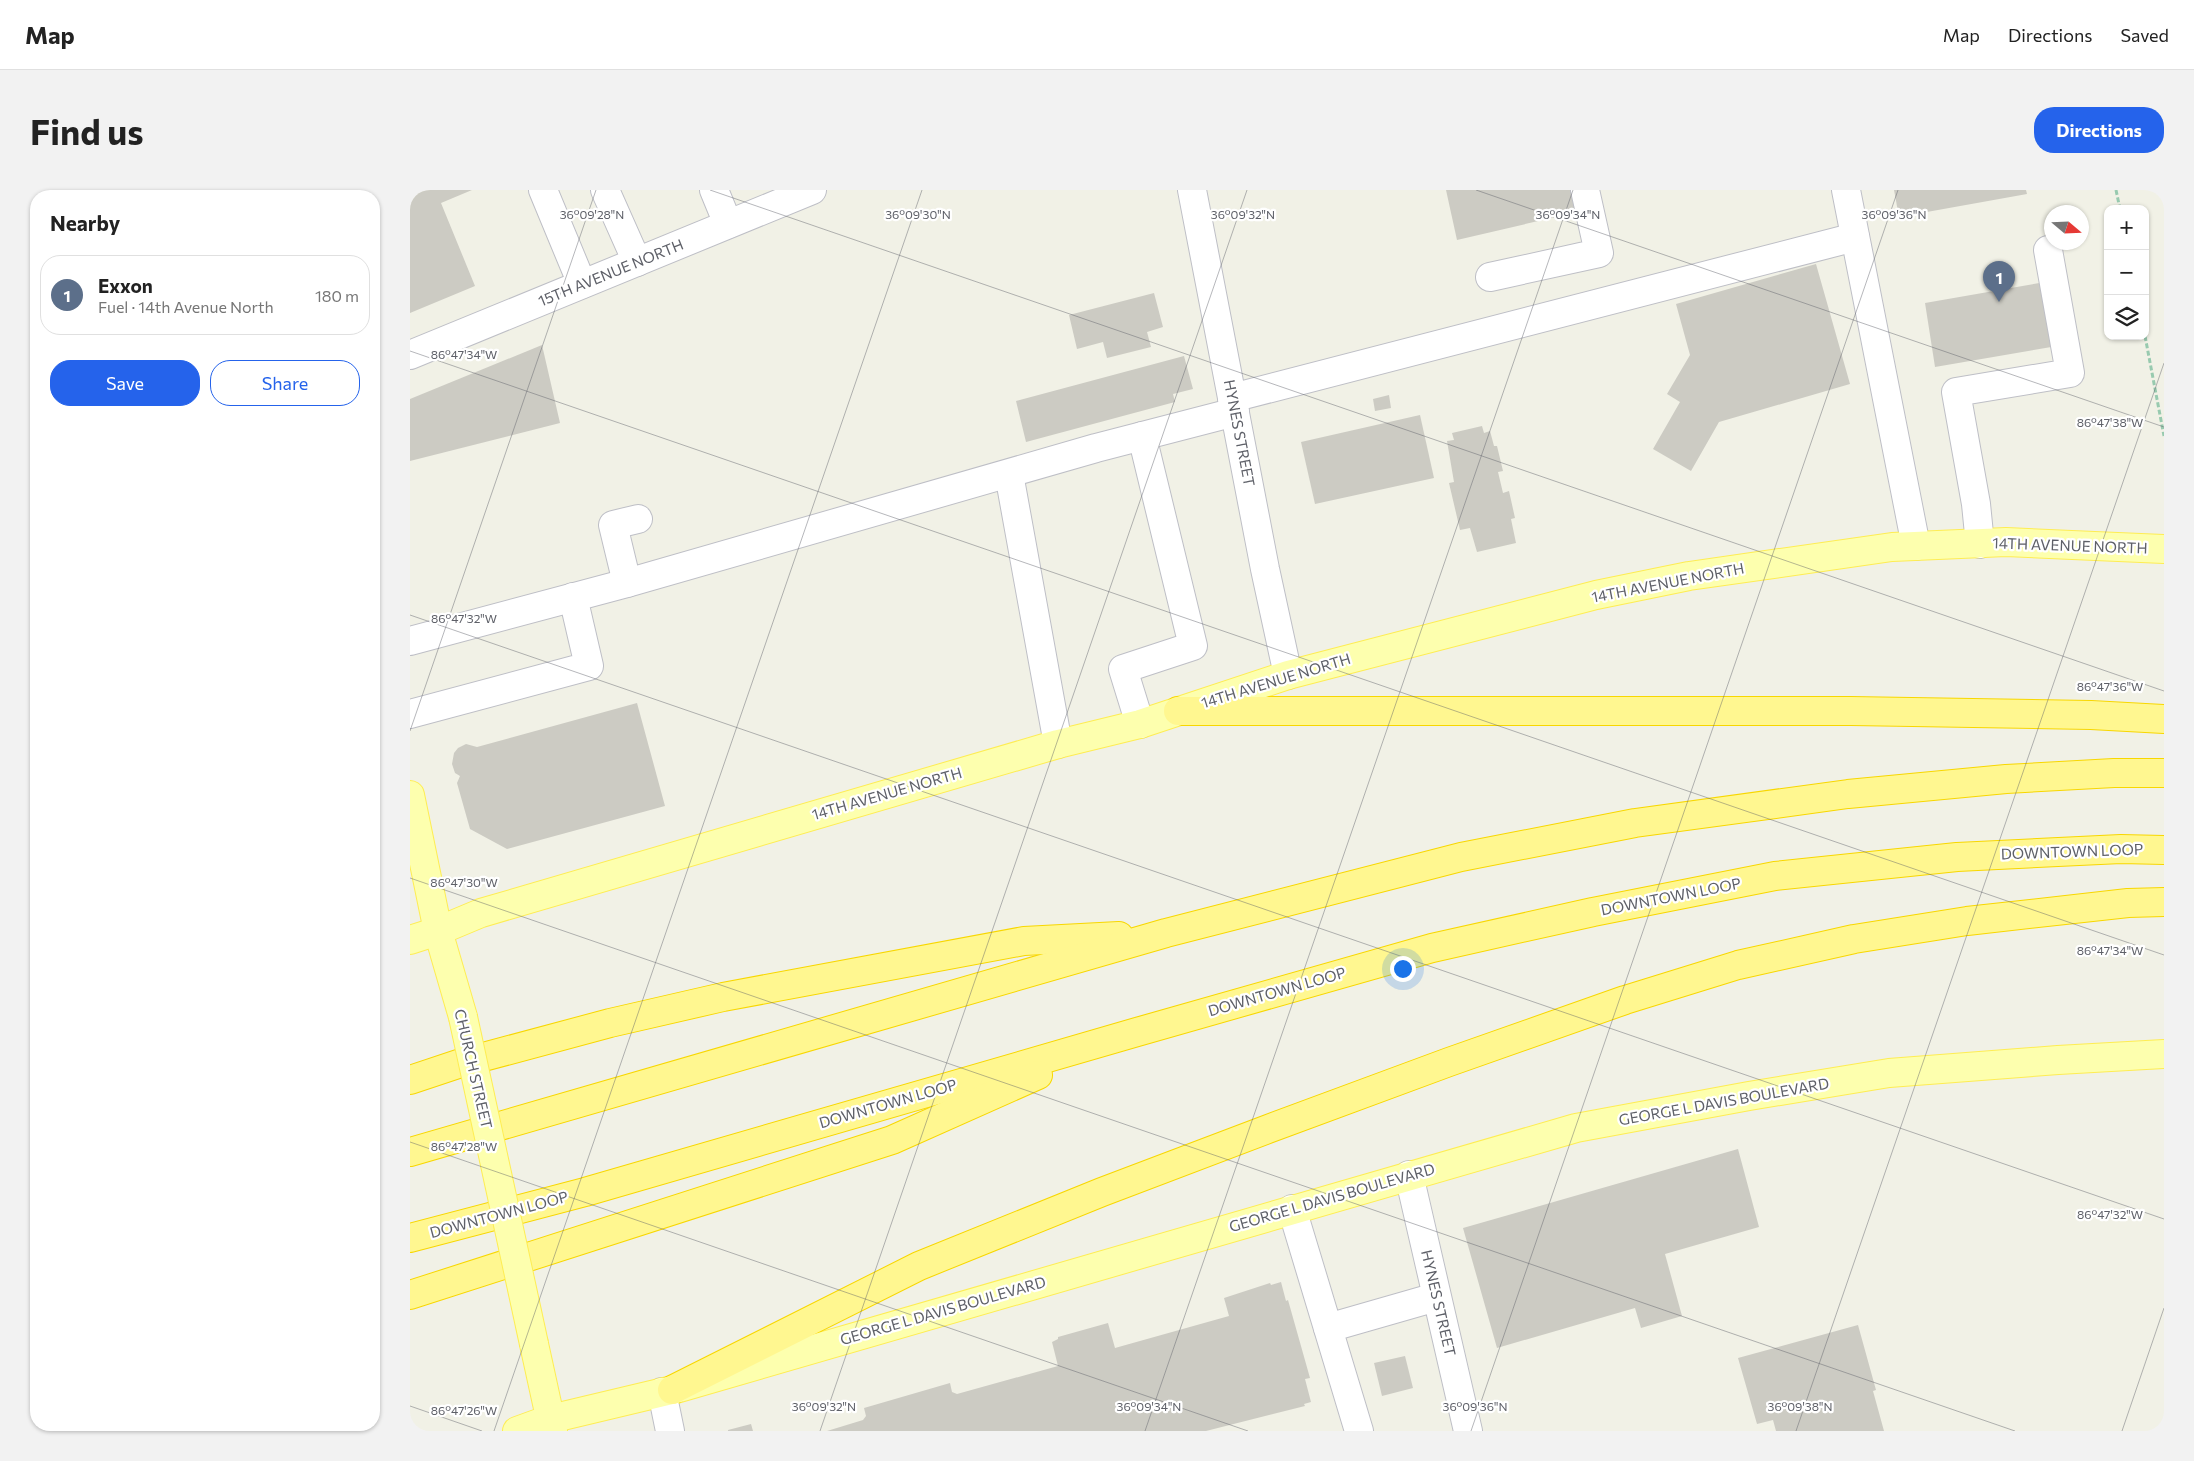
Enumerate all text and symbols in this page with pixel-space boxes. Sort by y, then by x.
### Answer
text: Map [25,20,75,49]
text: Map [1943,24,1980,46]
text: Directions [2008,24,2092,46]
text: Saved [2120,24,2169,46]
button: Directions [2034,107,2164,153]
text: Find us [30,109,144,152]
north arrow [2044,205,2089,250]
map controls [2104,205,2149,340]
button: + [2104,205,2149,250]
text: 36°09'28"N [560,207,624,221]
text: 36°09'30"N [885,207,951,221]
text: 36°09'32"N [1211,207,1275,221]
text: 36°09'34"N [1536,207,1600,221]
text: 36°09'36"N [1862,207,1926,221]
text: Nearby [50,210,120,235]
street label: 15TH AVENUE NORTH [535,235,686,309]
button: − [2104,250,2149,295]
pin: 1 [1983,261,2015,302]
text: Exxon [98,274,153,297]
text: 1 [63,286,71,305]
text: 180 m [315,286,359,305]
button: layers [2104,295,2149,340]
text: Fuel · 14th Avenue North [98,297,274,316]
text: 86°47'34"W [431,347,497,361]
button: Save [50,360,200,406]
button: Share [210,360,360,406]
street label: HYNES STREET [1221,378,1259,488]
text: 86°47'38"W [2077,415,2143,429]
street label: 14TH AVENUE NORTH [1992,533,2148,557]
street label: 14TH AVENUE NORTH [1590,558,1746,606]
text: 86°47'32"W [431,611,497,625]
street label: 14TH AVENUE NORTH [1199,649,1353,711]
text: 86°47'36"W [2077,679,2143,693]
street label: 14TH AVENUE NORTH [810,763,964,823]
street label: DOWNTOWN LOOP [2000,840,2143,862]
street label: DOWNTOWN LOOP [1599,874,1742,918]
text: 86°47'30"W [430,875,498,889]
text: 86°47'34"W [2077,943,2143,957]
your location [1390,956,1416,982]
street label: DOWNTOWN LOOP [1206,963,1348,1019]
street label: CHURCH STREET [451,1007,497,1131]
street label: GEORGE L DAVIS BOULEVARD [1617,1074,1830,1128]
street label: DOWNTOWN LOOP [817,1075,959,1131]
text: 86°47'28"W [431,1139,497,1153]
street label: GEORGE L DAVIS BOULEVARD [1227,1159,1437,1235]
street label: DOWNTOWN LOOP [428,1187,570,1241]
text: 86°47'32"W [2077,1207,2143,1221]
street label: HYNES STREET [1418,1248,1460,1358]
street label: GEORGE L DAVIS BOULEVARD [838,1272,1048,1348]
text: 36°09'32"N [792,1399,856,1413]
text: 36°09'34"N [1117,1399,1181,1413]
text: 36°09'36"N [1443,1399,1507,1413]
text: 36°09'38"N [1768,1399,1832,1413]
text: 86°47'26"W [431,1403,497,1417]

